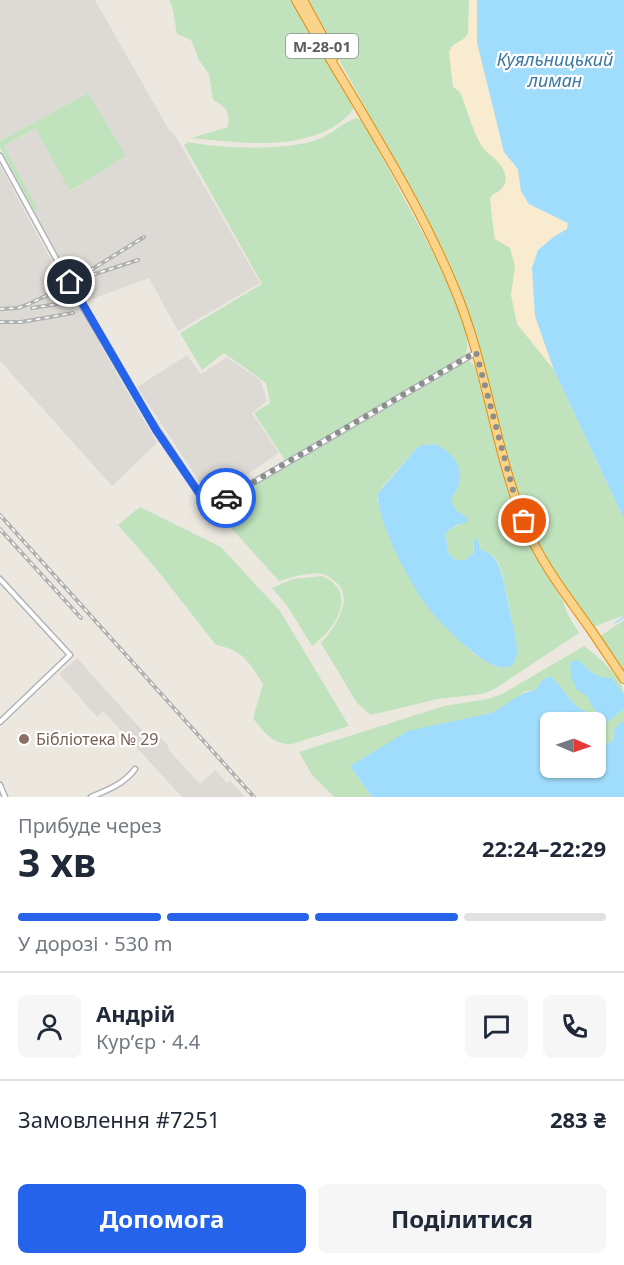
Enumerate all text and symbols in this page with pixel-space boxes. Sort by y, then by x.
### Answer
road number: М-28-01 [286,34,358,58]
water label: Куяльницький лиман [497,47,613,92]
pin [44,256,95,307]
icon: home [53,265,86,298]
courier [196,468,256,528]
icon: car [210,482,243,515]
pin [498,495,549,546]
icon: bag [507,504,540,537]
north arrow [540,712,606,778]
map controls [540,712,606,778]
place label: Бібліотека № 29 [36,728,158,750]
marker: Бібліотека № 29 [17,732,31,746]
text: Прибуде через [18,812,162,839]
text: 22:24–22:29 [482,833,606,863]
text: 3 хв [18,835,96,888]
text: У дорозі · 530 m [18,930,172,957]
button: person [18,995,81,1058]
button: chat [465,995,528,1058]
button: phone [543,995,606,1058]
text: Андрій [96,998,175,1028]
text: Кур’єр · 4.4 [96,1028,200,1055]
text: Замовлення #7251 [18,1104,220,1134]
text: 283 ₴ [550,1104,606,1134]
button: Допомога [18,1184,306,1253]
button: Поділитися [318,1184,606,1253]

